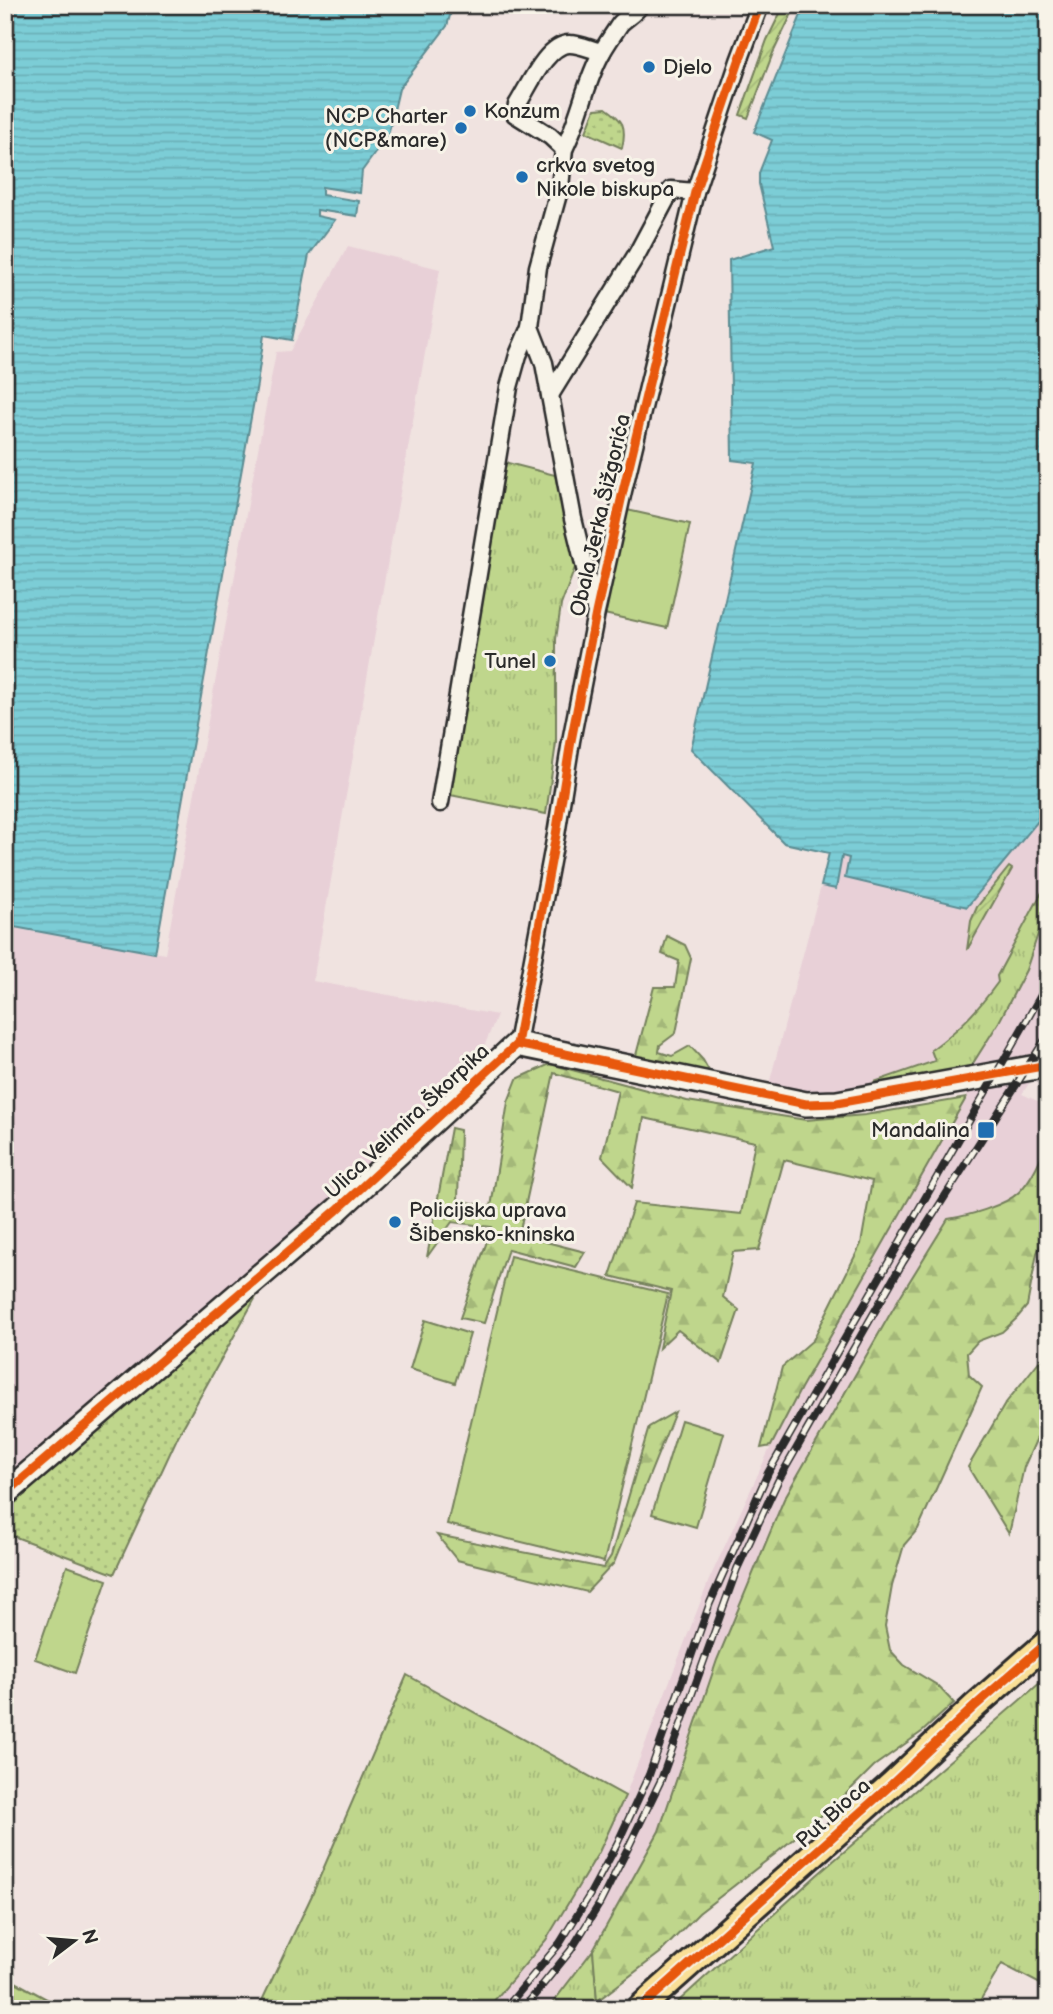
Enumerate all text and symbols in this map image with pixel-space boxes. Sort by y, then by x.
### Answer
place label: Djelo [663,55,712,80]
marker: Djelo [641,59,657,75]
place label: Konzum [484,99,560,124]
marker: Konzum [462,103,478,119]
place label: NCP Charter (NCP&mare) [325,104,447,153]
marker: NCP Charter (NCP&mare) [453,120,469,136]
place label: crkva svetog Nikole biskupa [536,153,674,202]
marker: crkva svetog Nikole biskupa [514,169,530,185]
street label: Obala Jerka Šižgorića [565,411,636,619]
place label: Tunel [484,649,536,674]
marker: Tunel [542,653,558,669]
street label: Ulica Velimira Škorpika [320,1039,495,1204]
place label: Mandalina [871,1118,970,1143]
marker: Mandalina [976,1120,996,1140]
place label: Policijska uprava Šibensko-kninska [409,1198,575,1247]
marker: Policijska uprava Šibensko-kninska [387,1214,403,1230]
street label: Put Bioca [791,1774,876,1853]
north arrow [38,1906,108,1976]
text: N [76,1927,102,1947]

